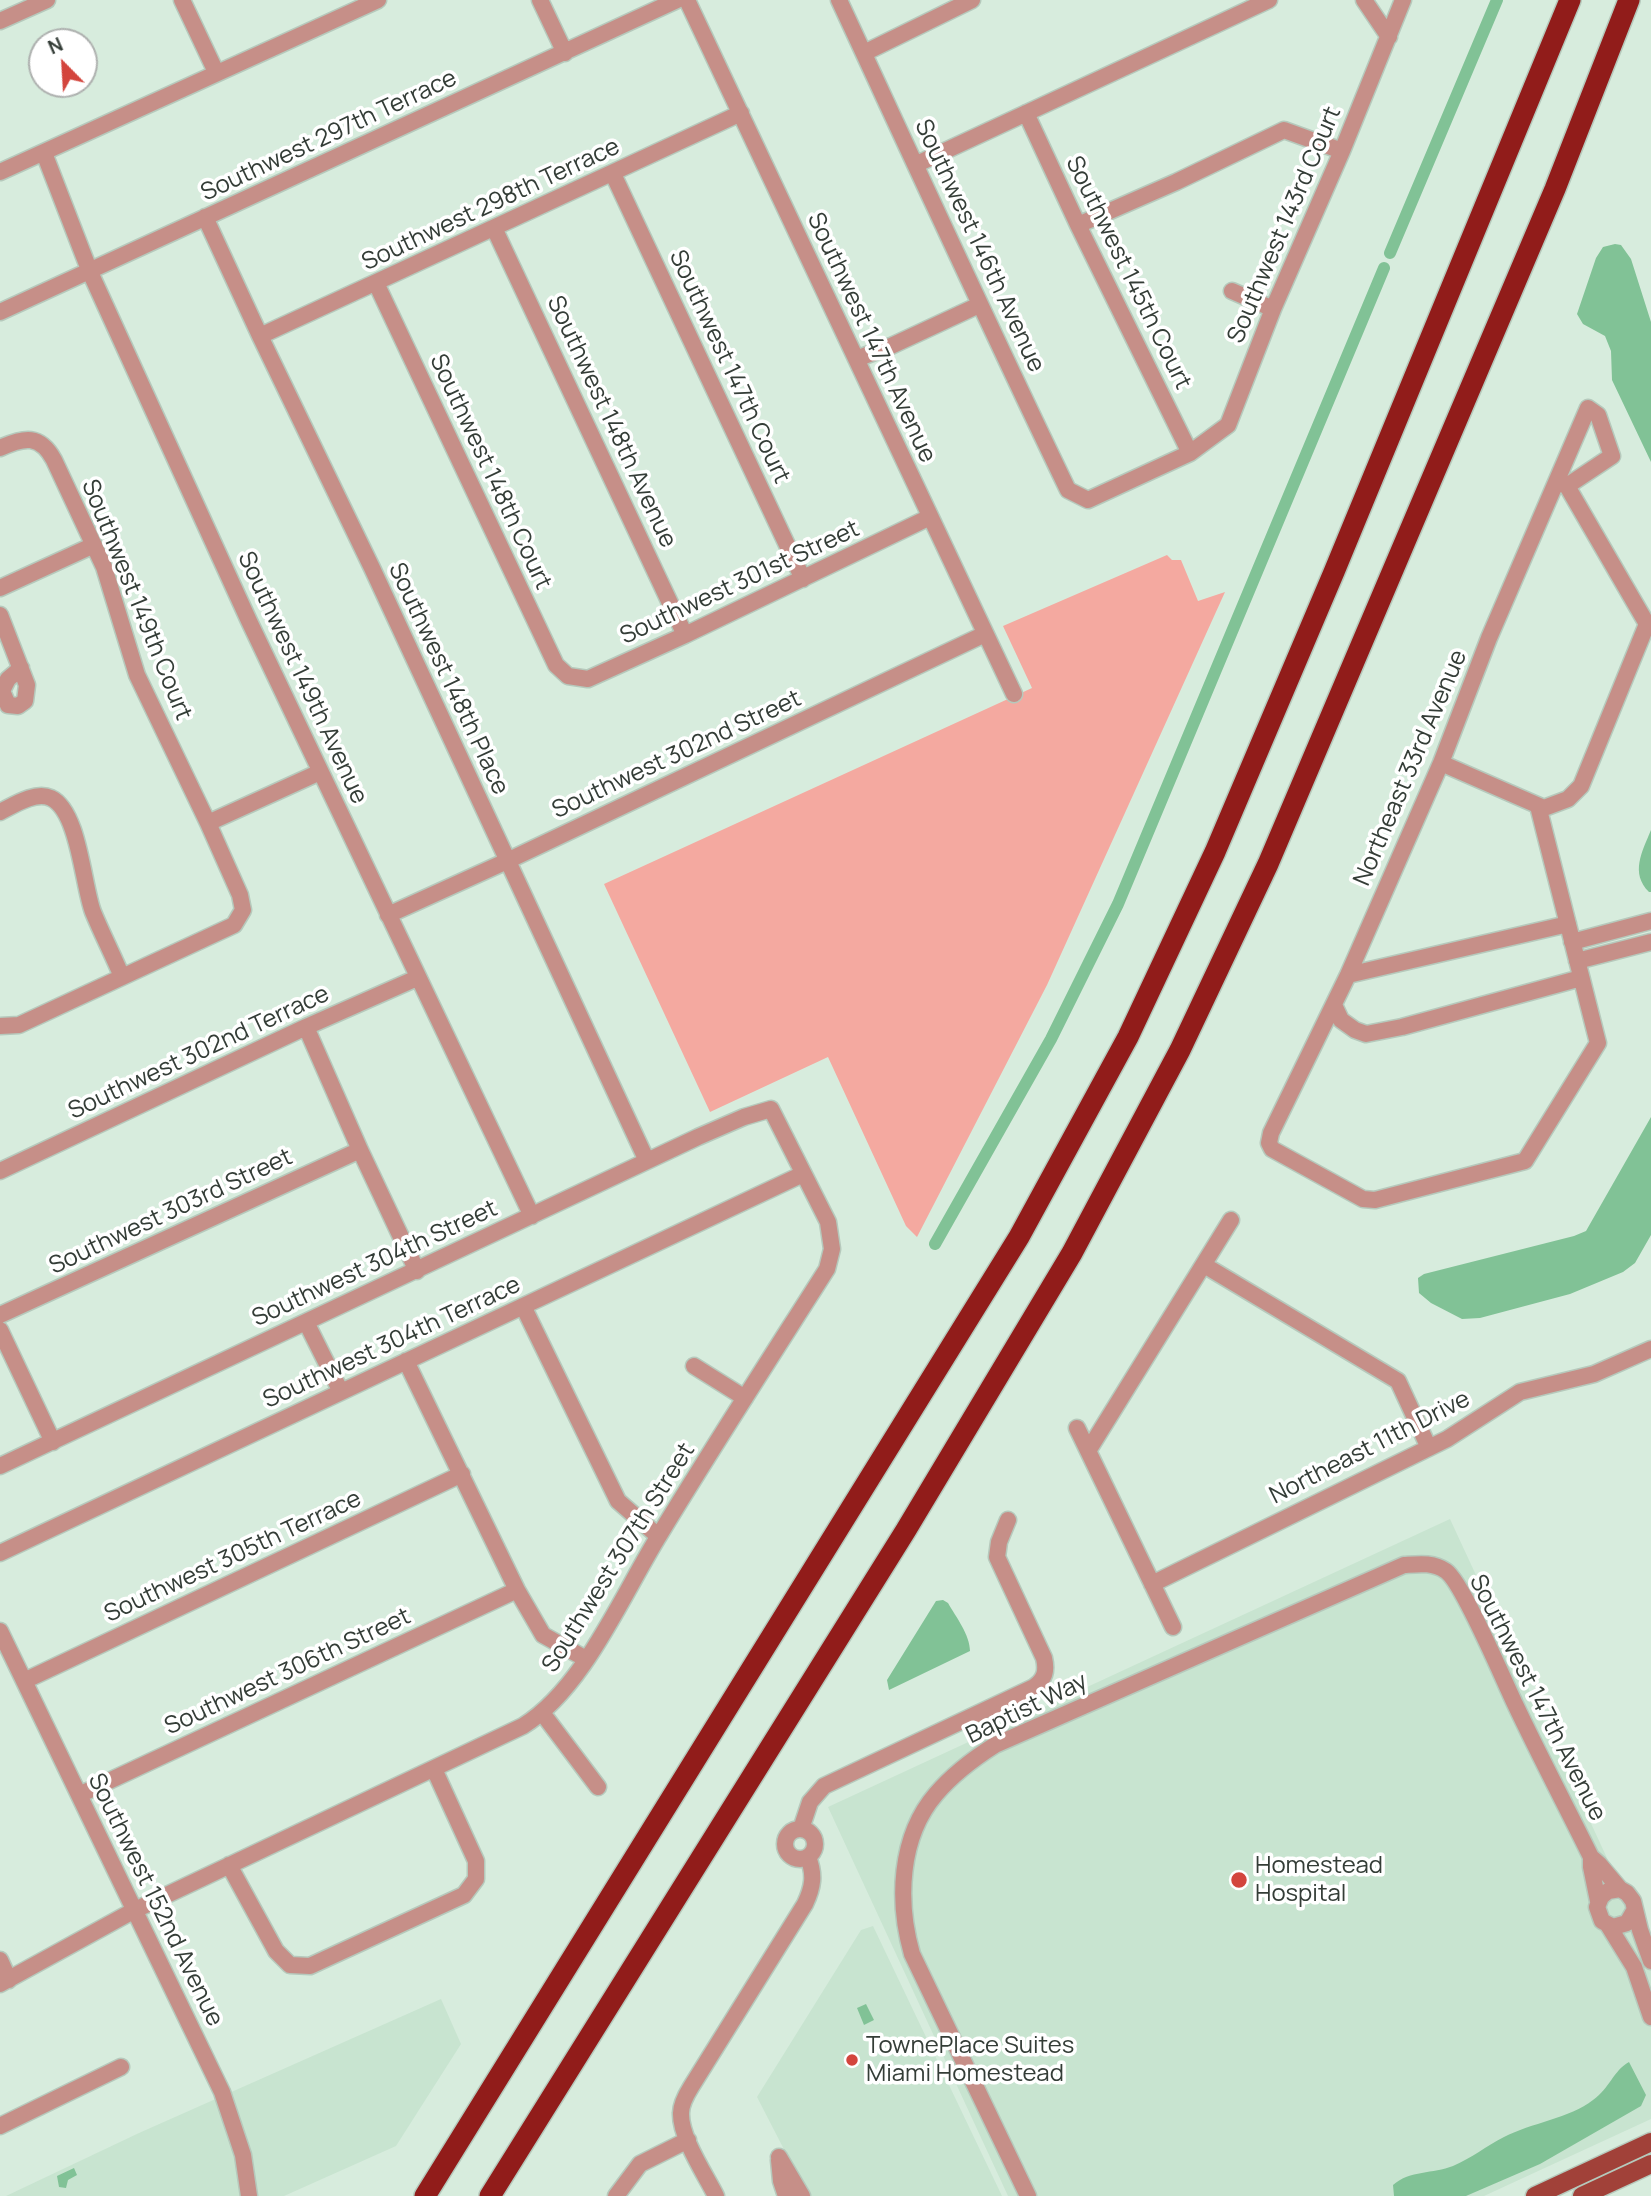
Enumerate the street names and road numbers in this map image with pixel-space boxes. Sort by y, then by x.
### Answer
street label: Southwest 297th Terrace [197,64,461,208]
street label: Southwest 143rd Court [1222,102,1348,348]
street label: Southwest 146th Avenue [908,115,1050,377]
street label: Southwest 298th Terrace [358,133,624,277]
street label: Southwest 145th Court [1059,152,1197,394]
street label: Southwest 147th Avenue [800,208,942,468]
street label: Southwest 147th Court [662,246,796,488]
street label: Southwest 148th Avenue [540,292,682,552]
street label: Southwest 148th Court [423,350,557,594]
street label: Southwest 149th Court [75,476,197,724]
street label: Southwest 301st Street [616,515,864,651]
street label: Southwest 149th Avenue [231,547,373,809]
street label: Southwest 148th Place [382,558,514,800]
street label: Northeast 33rd Avenue [1348,646,1474,890]
street label: Southwest 302nd Street [548,685,806,825]
street label: Southwest 302nd Terrace [64,980,334,1126]
street label: Southwest 303rd Street [45,1143,297,1281]
street label: Southwest 304th Street [248,1194,502,1334]
street label: Southwest 304th Terrace [259,1271,525,1415]
street label: Northeast 11th Drive [1265,1385,1475,1511]
street label: Southwest 307th Street [537,1438,701,1678]
street label: Southwest 305th Terrace [100,1485,366,1629]
street label: Southwest 147th Avenue [1462,1570,1612,1826]
street label: Southwest 306th Street [160,1602,416,1742]
street label: Baptist Way [962,1667,1092,1751]
street label: Southwest 152nd Avenue [81,1769,229,2031]

